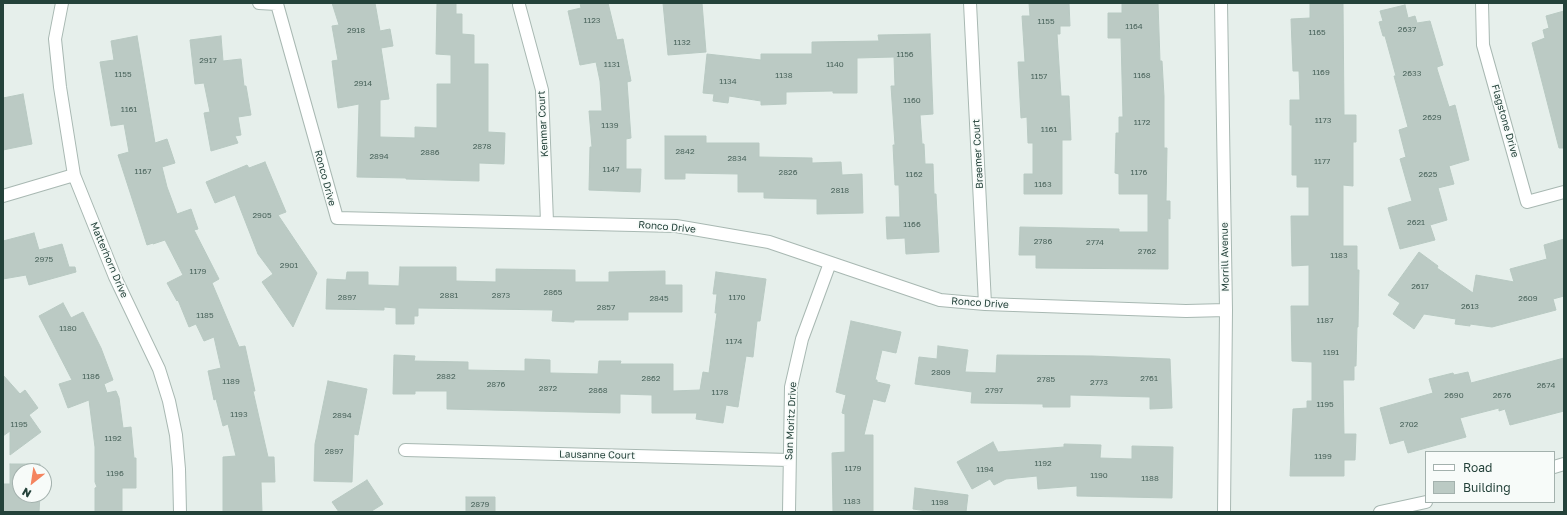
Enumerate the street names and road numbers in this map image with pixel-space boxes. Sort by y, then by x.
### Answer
street label: Flagstone Drive [1489,83,1521,159]
street label: Kenmar Court [535,90,551,158]
street label: Braemer Court [970,119,986,189]
street label: Ronco Drive [312,149,338,207]
street label: Ronco Drive [638,219,696,235]
street label: Matterhorn Drive [88,220,130,300]
street label: Morrill Avenue [1218,222,1232,292]
street label: Ronco Drive [951,295,1009,311]
street label: San Moritz Drive [783,382,799,460]
street label: Lausanne Court [559,448,635,462]

